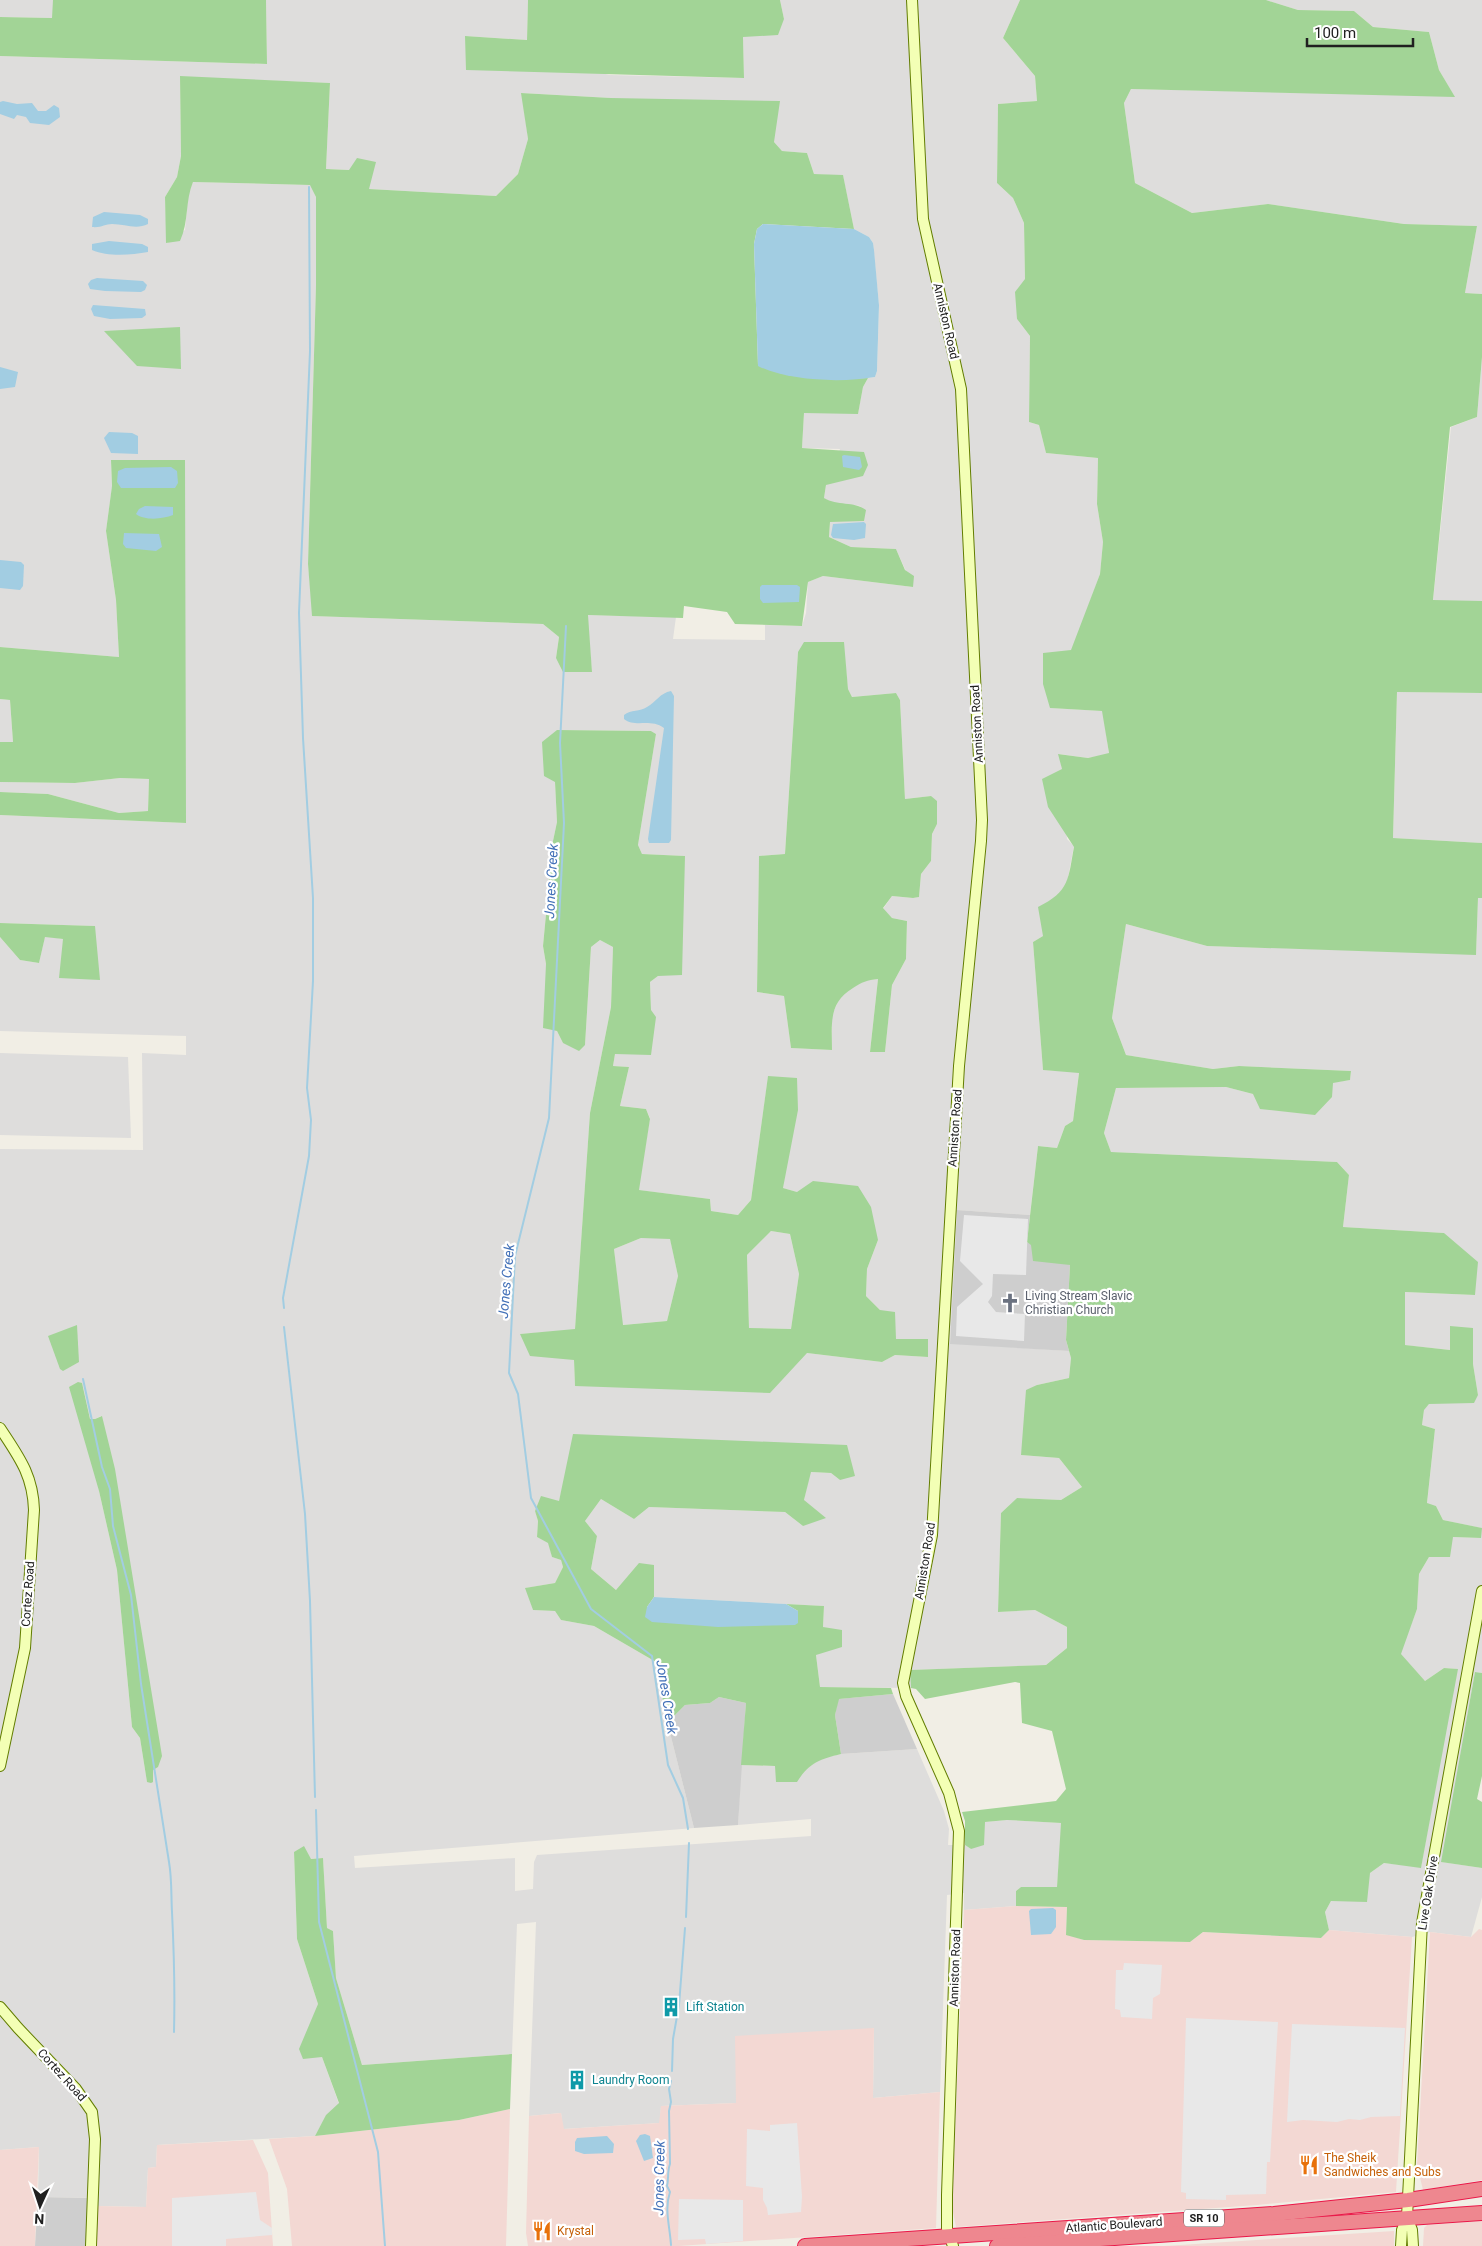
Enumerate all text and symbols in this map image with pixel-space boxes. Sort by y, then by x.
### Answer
scale bar [1307,15,1413,47]
text: 100 m [1314,24,1356,42]
street label: Anniston Road [930,281,962,361]
street label: Anniston Road [968,685,986,763]
water label: Jones Creek [541,842,561,919]
street label: Anniston Road [945,1089,965,1167]
water label: Jones Creek [495,1242,517,1319]
place label: Living Stream Slavic Christian Church [1025,1289,1132,1317]
church icon: Living Stream Slavic Christian Church [999,1292,1021,1314]
street label: Anniston Road [912,1521,938,1601]
street label: Cortez Road [19,1561,37,1627]
water label: Jones Creek [653,1659,681,1736]
street label: Live Oak Drive [1415,1855,1441,1931]
street label: Anniston Road [947,1929,963,2007]
building icon: Lift Station [660,1996,682,2018]
place label: Lift Station [686,2000,744,2014]
street label: Cortez Road [35,2046,89,2104]
building icon: Laundry Room [566,2069,588,2091]
place label: Laundry Room [592,2073,669,2087]
water label: Jones Creek [650,2139,668,2216]
place label: The Sheik Sandwiches and Subs [1324,2151,1441,2179]
restaurant icon: The Sheik Sandwiches and Subs [1298,2154,1320,2176]
north arrow [15,2181,65,2231]
road number: SR 10 [1184,2210,1224,2226]
text: N [34,2211,45,2227]
street label: Atlantic Boulevard [1065,2215,1163,2235]
restaurant icon: Krystal [531,2220,553,2242]
place label: Krystal [557,2224,594,2238]

